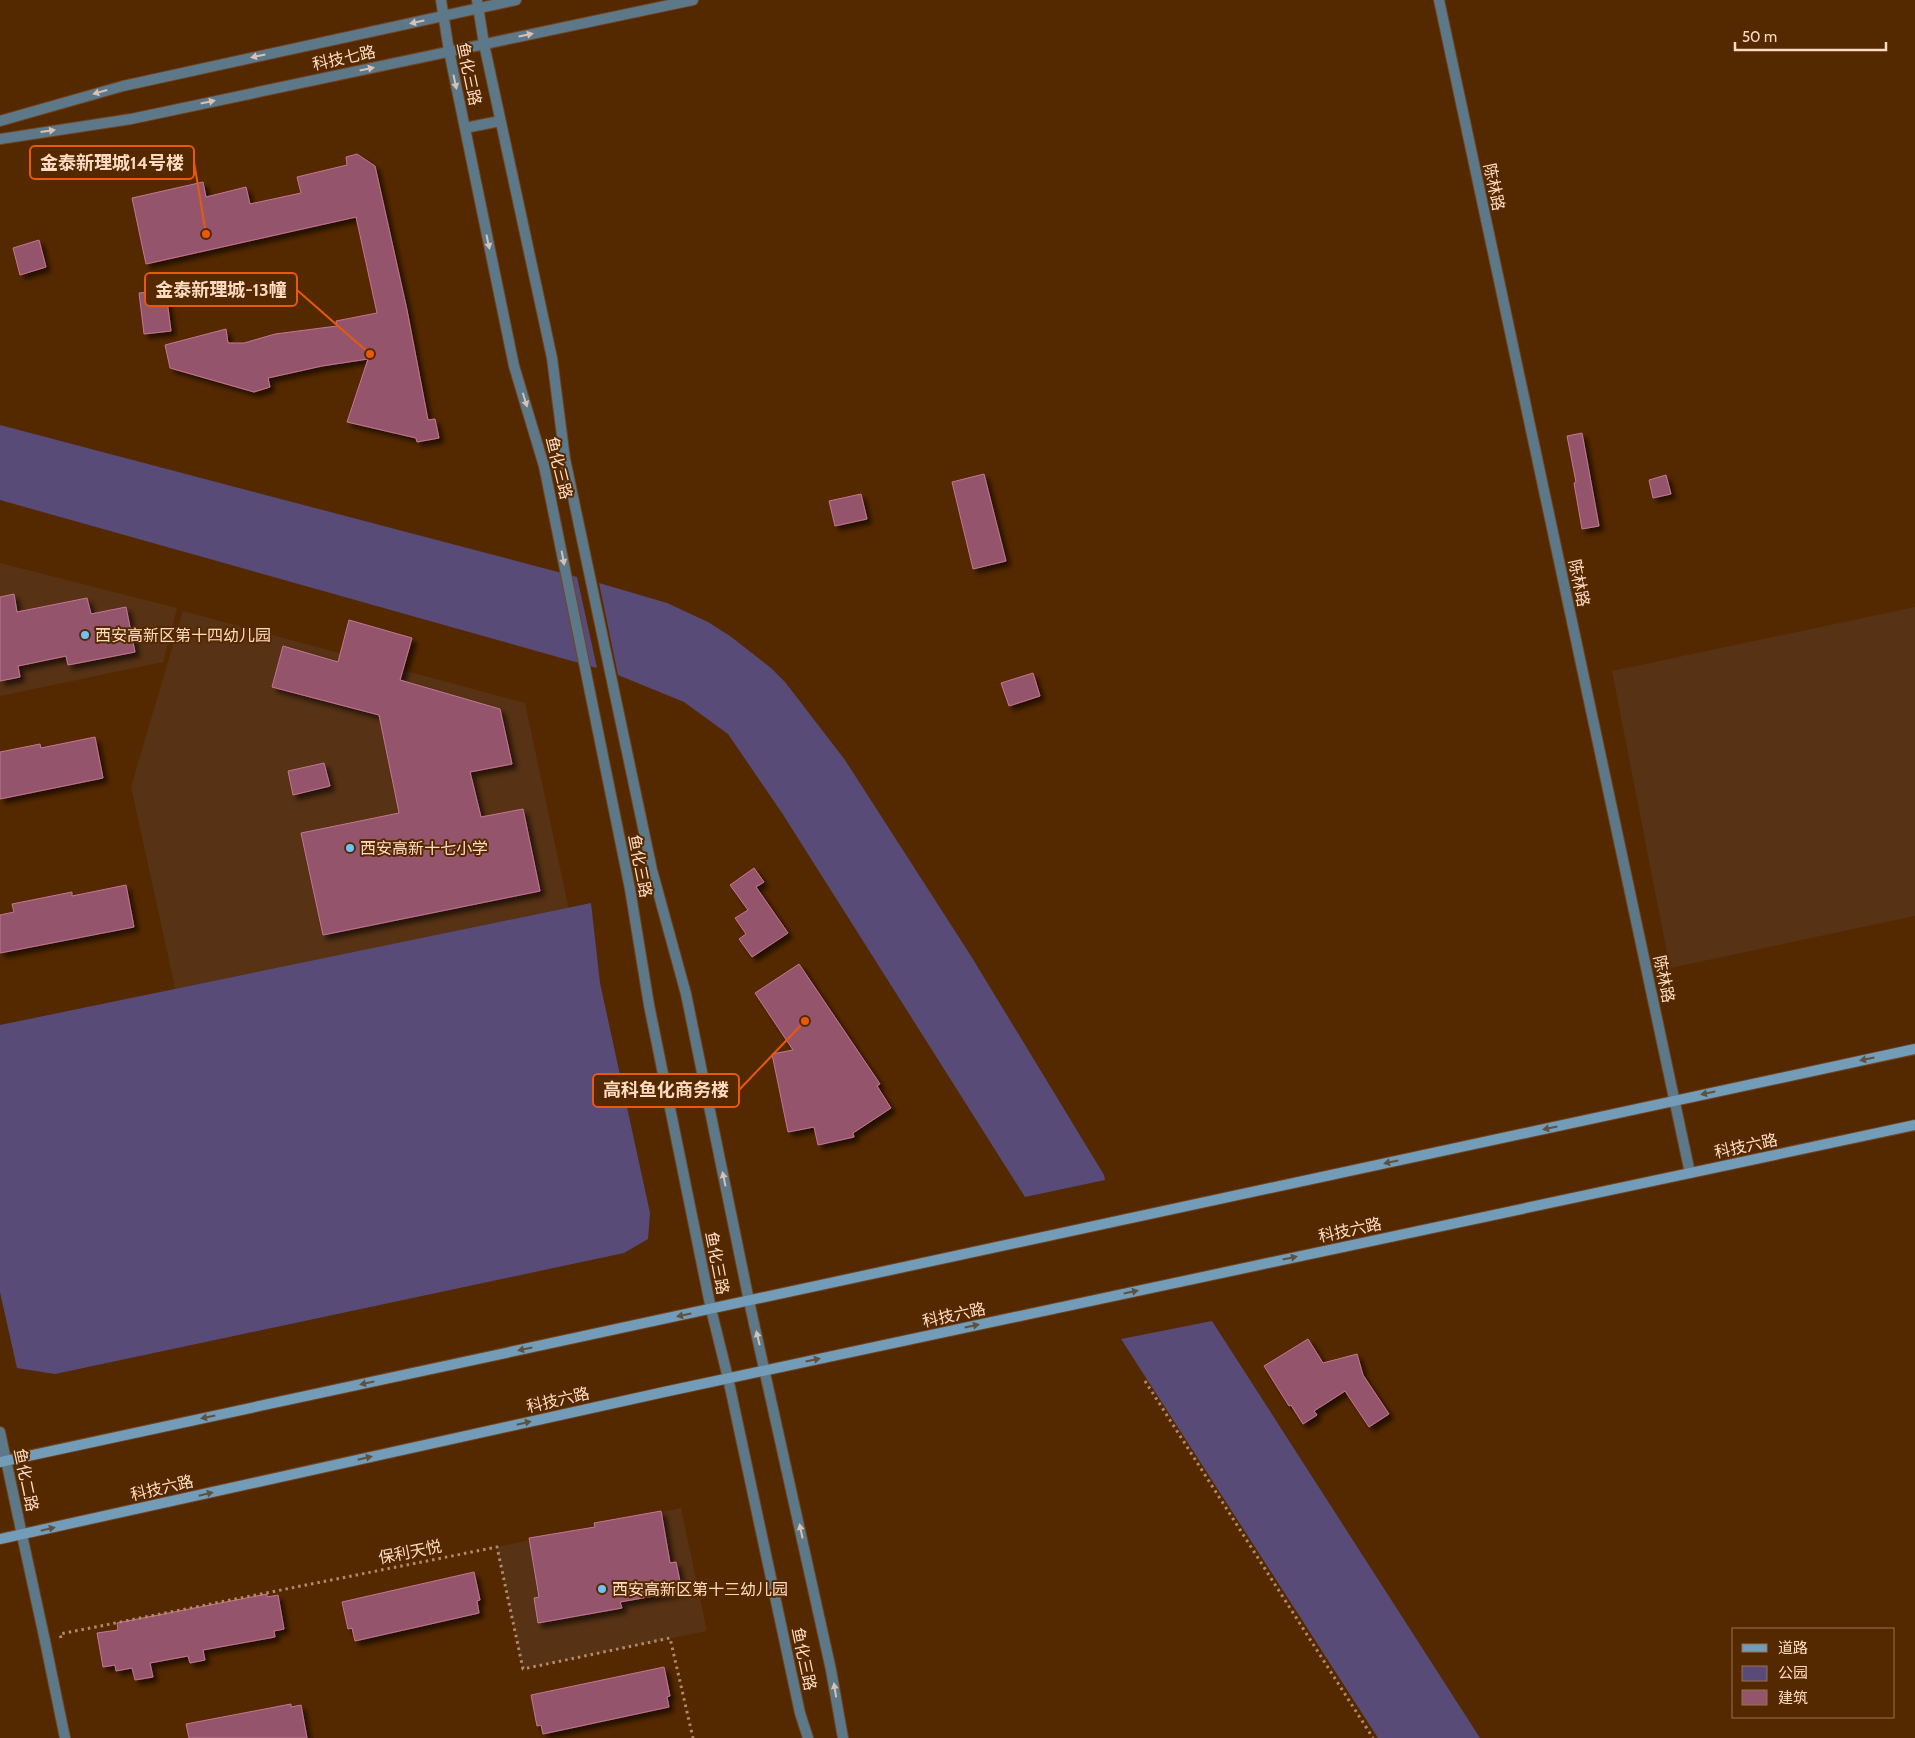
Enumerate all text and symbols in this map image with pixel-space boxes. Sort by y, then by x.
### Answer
one-way arrow [408,18,424,26]
scale bar [1735,20,1886,52]
text: 50 m [1742,28,1777,46]
one-way arrow [518,31,534,39]
street label: 鱼化三路 [453,41,485,107]
street label: 科技七路 [311,42,377,74]
one-way arrow [250,52,266,60]
one-way arrow [359,65,375,73]
one-way arrow [451,75,459,90]
one-way arrow [92,89,107,97]
one-way arrow [200,98,216,106]
one-way arrow [40,126,56,134]
callout: 金泰新理城14号楼 [30,146,194,179]
text: 金泰新理城14号楼 [40,152,184,174]
street label: 陈林路 [1480,162,1508,212]
one-way arrow [485,234,493,250]
callout: 金泰新理城-13幢 [145,273,297,306]
text: 金泰新理城-13幢 [155,279,287,301]
one-way arrow [521,392,529,407]
street label: 鱼化三路 [542,435,576,501]
one-way arrow [559,550,567,565]
street label: 陈林路 [1565,558,1593,608]
place label: 西安高新区第十四幼儿园 [95,626,271,645]
marker: 西安高新区第十四幼儿园 [79,629,91,641]
street label: 鱼化三路 [625,833,655,899]
place label: 西安高新十七小学 [360,839,488,858]
marker: 西安高新十七小学 [344,842,356,854]
street label: 陈林路 [1650,954,1678,1004]
one-way arrow [1860,1055,1875,1063]
callout: 高科鱼化商务楼 [593,1074,739,1107]
text: 高科鱼化商务楼 [603,1079,729,1101]
one-way arrow [1701,1089,1716,1097]
one-way arrow [1541,1124,1557,1132]
street label: 科技六路 [1713,1130,1779,1162]
one-way arrow [1383,1158,1398,1166]
one-way arrow [720,1171,728,1187]
street label: 科技六路 [1317,1214,1383,1246]
street label: 鱼化三路 [702,1230,732,1296]
one-way arrow [1282,1254,1298,1262]
one-way arrow [1124,1288,1139,1296]
street label: 科技六路 [921,1299,987,1331]
one-way arrow [676,1311,692,1319]
one-way arrow [965,1322,980,1330]
one-way arrow [754,1331,762,1346]
one-way arrow [518,1345,533,1353]
one-way arrow [806,1356,821,1364]
one-way arrow [359,1379,374,1387]
street label: 科技六路 [525,1384,591,1416]
one-way arrow [199,1414,215,1422]
one-way arrow [516,1419,531,1427]
street label: 鱼化二路 [10,1447,42,1513]
one-way arrow [357,1454,372,1462]
street label: 科技六路 [129,1472,195,1504]
one-way arrow [199,1489,215,1497]
one-way arrow [797,1523,805,1539]
one-way arrow [40,1525,55,1533]
street label: 保利天悦 [377,1537,443,1567]
place label: 西安高新区第十三幼儿园 [612,1580,788,1599]
marker: 西安高新区第十三幼儿园 [596,1583,608,1595]
street label: 鱼化三路 [788,1626,820,1692]
legend [1732,1628,1895,1718]
text: 道路 [1778,1639,1808,1657]
text: 公园 [1778,1664,1808,1682]
one-way arrow [830,1682,838,1698]
text: 建筑 [1778,1689,1808,1707]

